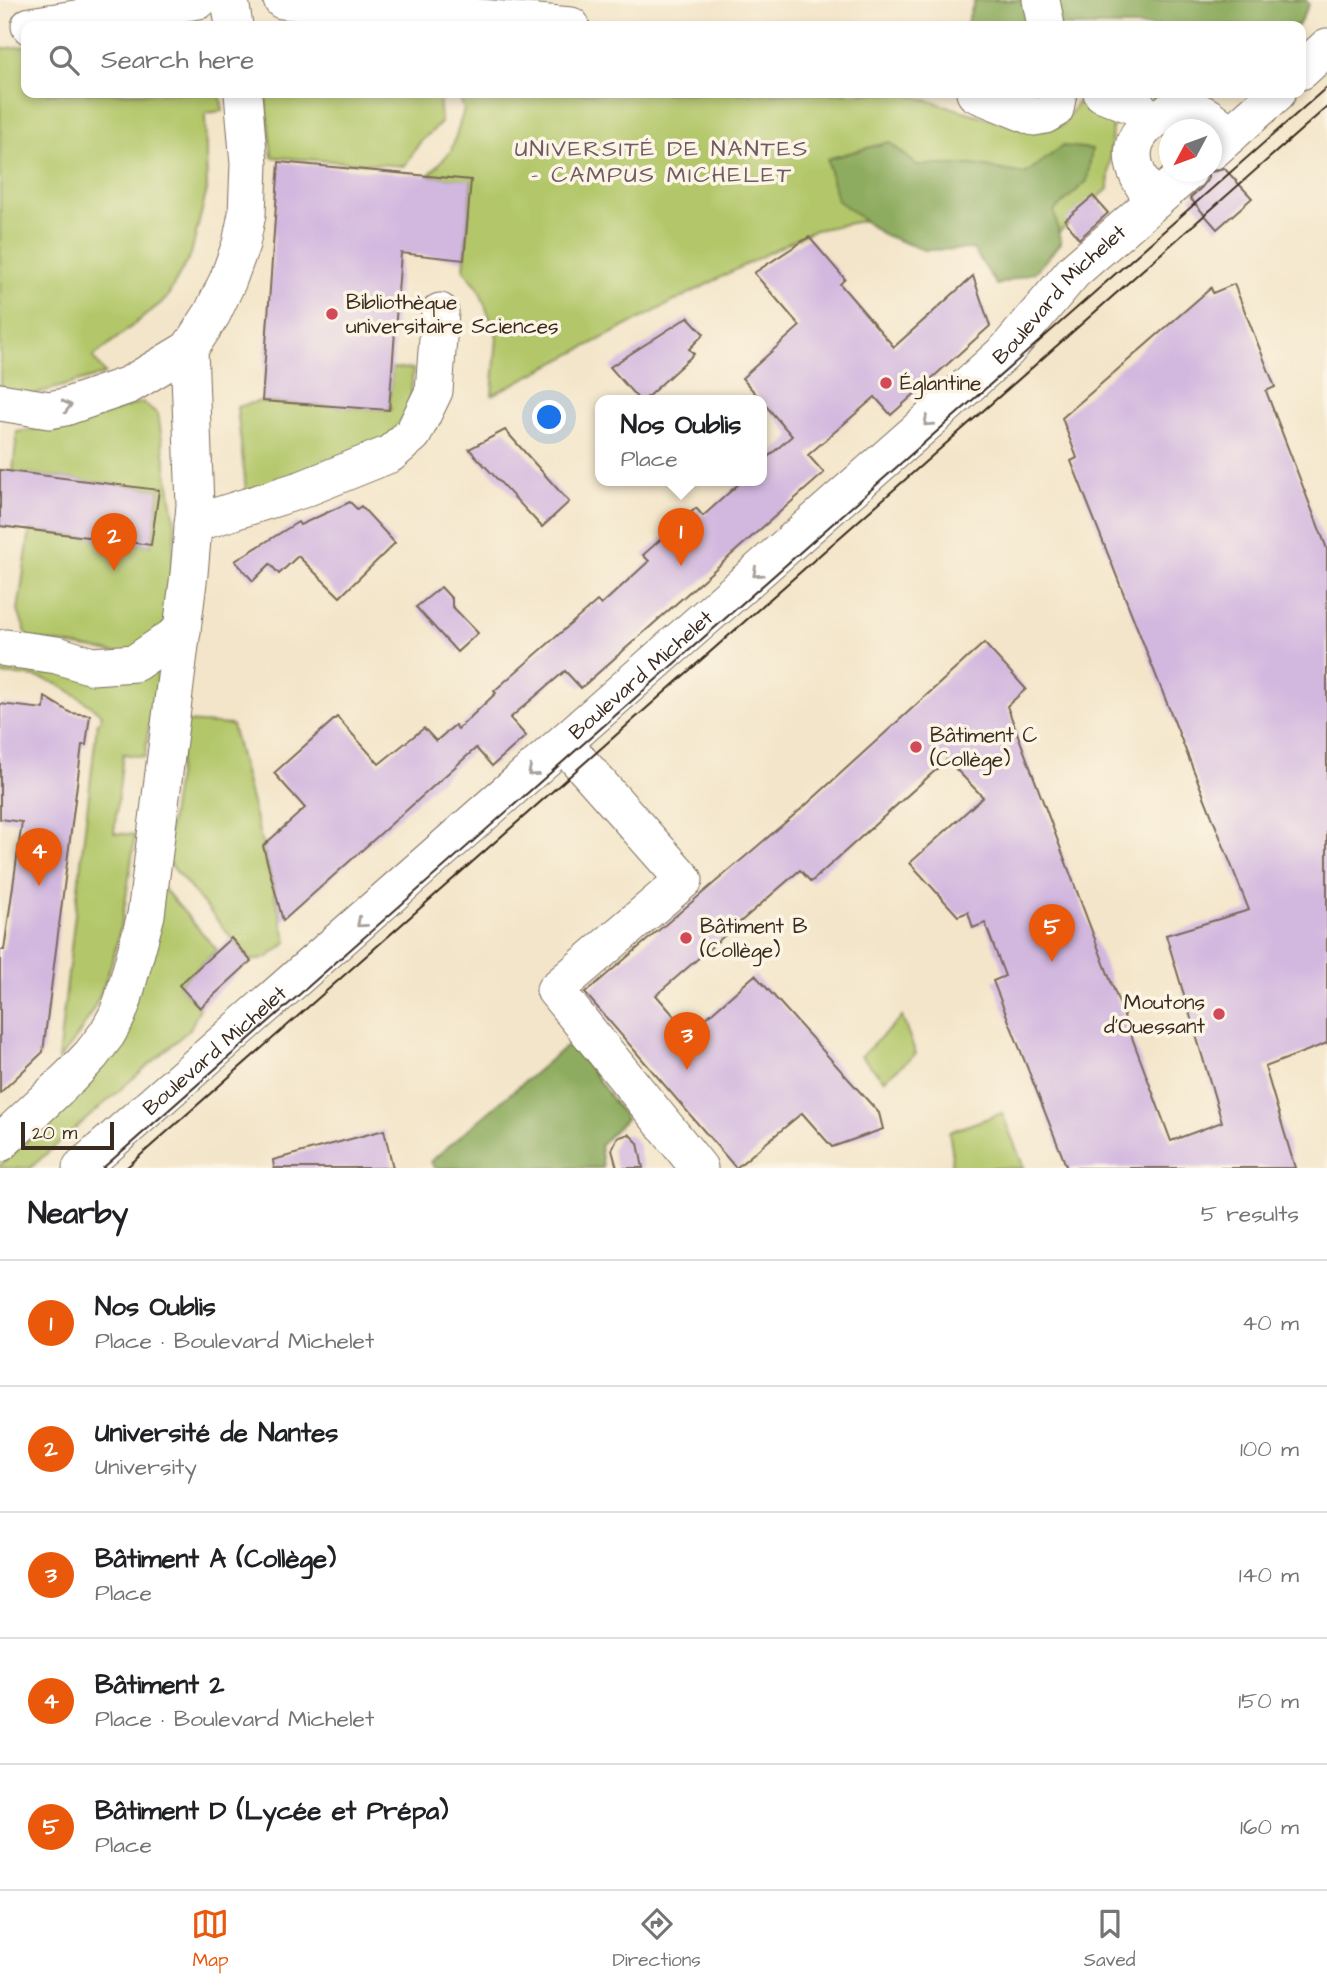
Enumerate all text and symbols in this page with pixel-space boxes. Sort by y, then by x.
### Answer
search box [21,21,1306,98]
icon: search [45,41,83,79]
text: Search here [101,42,254,78]
north arrow [1159,119,1222,182]
district label: UNIVERSITÉ DE NANTES - CAMPUS MICHELET [515,133,809,191]
street label: Boulevard Michelet [986,218,1133,371]
place label: Bibliothèque universitaire Sciences [346,288,559,341]
marker: Bibliothèque universitaire Sciences [324,306,340,322]
place label: Églantine [900,369,981,400]
marker: Églantine [878,375,894,391]
popup [595,395,767,486]
one-way arrow [61,400,73,414]
your location [532,400,566,434]
text: Nos Oublis [621,407,741,443]
one-way arrow [923,414,936,426]
text: Place [621,443,678,475]
pin: 1 [658,508,704,566]
pin: 2 [91,513,137,571]
one-way arrow [753,565,766,577]
street label: Boulevard Michelet [563,603,720,747]
place label: Bâtiment C (Collège) [930,721,1037,776]
marker: Bâtiment C (Collège) [908,739,924,755]
one-way arrow [527,764,540,776]
pin: 4 [16,828,62,886]
pin: 5 [1029,904,1075,962]
place label: Bâtiment B (Collège) [700,912,807,967]
one-way arrow [356,914,369,927]
marker: Bâtiment B (Collège) [678,930,694,946]
street label: Boulevard Michelet [137,979,294,1122]
place label: Moutons d'Ouessant [1104,988,1206,1041]
marker: Moutons d'Ouessant [1211,1006,1227,1022]
pin: 3 [664,1012,710,1070]
scale bar [21,1119,114,1151]
text: 20 m [32,1120,77,1147]
text: Nearby [28,1193,128,1235]
text: 5 results [1201,1198,1299,1230]
text: Nos Oublis [95,1289,216,1325]
text: 1 [50,1307,52,1339]
text: 40 m [1242,1307,1299,1339]
text: Place · Boulevard Michelet [95,1325,374,1357]
text: Université de Nantes [95,1415,338,1451]
text: 2 [44,1433,58,1465]
text: 100 m [1240,1433,1299,1465]
text: University [95,1451,197,1483]
text: Bâtiment A (Collège) [95,1541,336,1577]
text: 3 [45,1559,57,1591]
text: 140 m [1239,1559,1299,1591]
text: Place [95,1577,152,1609]
text: Bâtiment 2 [95,1667,224,1703]
text: 4 [43,1685,59,1717]
text: 150 m [1238,1685,1299,1717]
text: Place · Boulevard Michelet [95,1703,374,1735]
text: Bâtiment D (Lycée et Prépa) [95,1793,449,1829]
text: 5 [43,1811,59,1843]
text: 160 m [1240,1811,1299,1843]
text: Place [95,1829,152,1861]
tab: Map [191,1905,229,1974]
tab: Directions [612,1905,701,1974]
tab: Saved [1084,1905,1135,1974]

